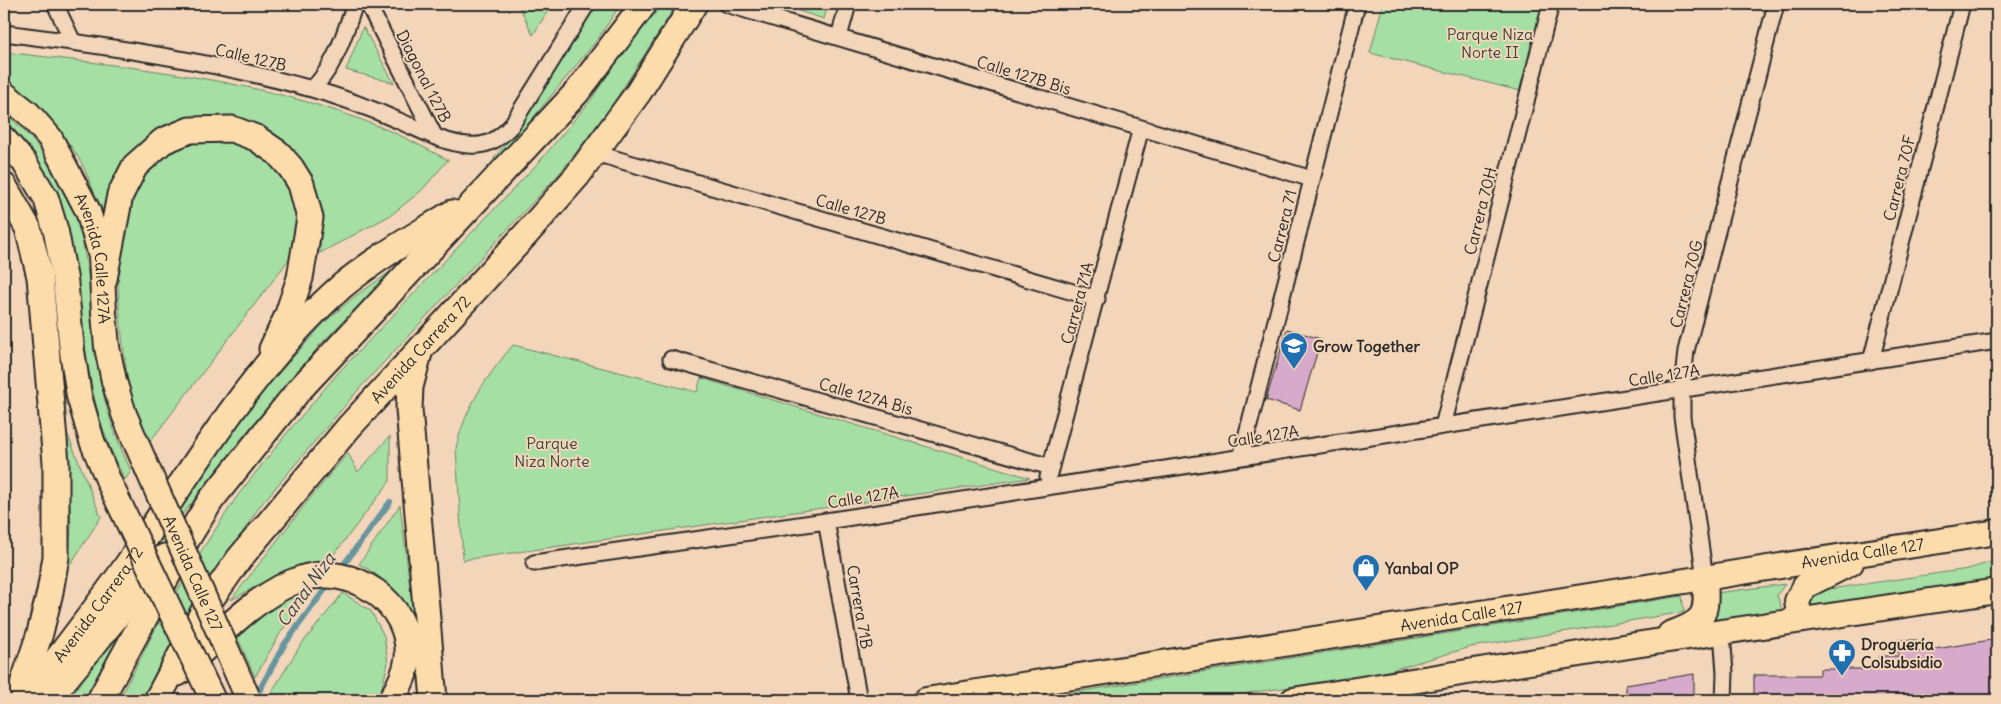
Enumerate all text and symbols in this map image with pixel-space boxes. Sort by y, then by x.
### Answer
park label: Parque Niza Norte II [1447,24,1533,62]
street label: Diagonal 127B [392,26,456,126]
street label: Calle 127B [213,39,289,75]
street label: Calle 127B Bis [974,51,1074,99]
street label: Carrera 70F [1879,133,1919,223]
street label: Carrera 70H [1459,165,1501,257]
street label: Carrera 71 [1263,188,1301,264]
street label: Avenida Calle 127A [70,189,115,325]
street label: Calle 127B [813,189,889,229]
street label: Carrera 70G [1665,238,1707,330]
street label: Carrera 71A [1056,260,1098,346]
street label: Avenida Carrera 72 [366,291,475,407]
school or university icon: Grow Together [1279,331,1309,370]
place label: Grow Together [1313,336,1420,357]
street label: Calle 127A [1627,359,1701,391]
street label: Calle 127A Bis [817,373,915,419]
street label: Calle 127A [1226,420,1300,452]
park label: Parque Niza Norte [514,433,590,471]
street label: Calle 127A [826,481,900,513]
street label: Avenida Calle 127 [159,512,227,634]
street label: Avenida Calle 127 [1800,534,1925,573]
street label: Avenida Carrera 72 [49,542,147,666]
water label: Canal Niza [271,547,341,631]
shop icon: Yanbal OP [1351,553,1381,592]
place label: Yanbal OP [1384,558,1459,578]
street label: Carrera 71B [843,564,877,650]
street label: Avenida Calle 127 [1399,596,1524,635]
place label: Droguería Colsubsidio [1861,634,1942,672]
pharmacy icon: Droguería Colsubsidio [1827,638,1857,677]

